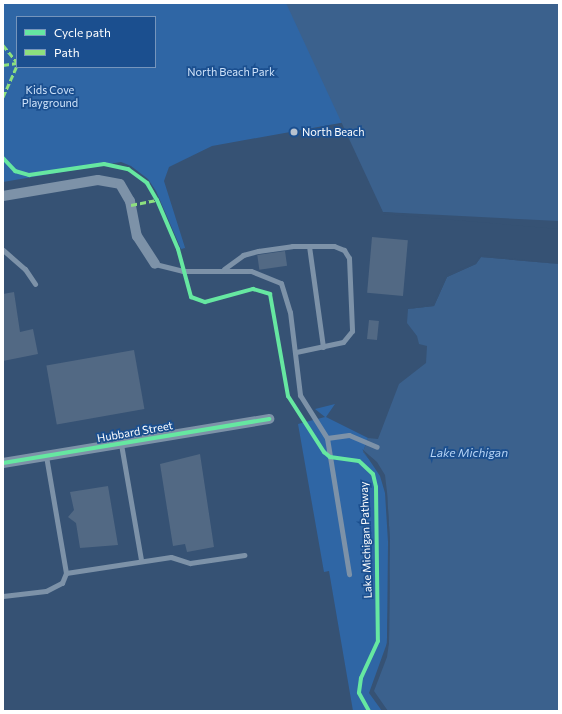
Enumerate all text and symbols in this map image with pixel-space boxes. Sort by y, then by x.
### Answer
legend [16,16,156,68]
text: Cycle path [54,25,111,39]
text: Path [54,45,80,59]
park label: North Beach Park [187,65,275,79]
park label: Kids Cove Playground [22,84,78,110]
place label: North Beach [302,125,365,139]
marker: North Beach [289,127,299,137]
street label: Hubbard Street [96,419,174,445]
water label: Lake Michigan [430,446,508,460]
street label: Lake Michigan Pathway [357,481,375,599]

